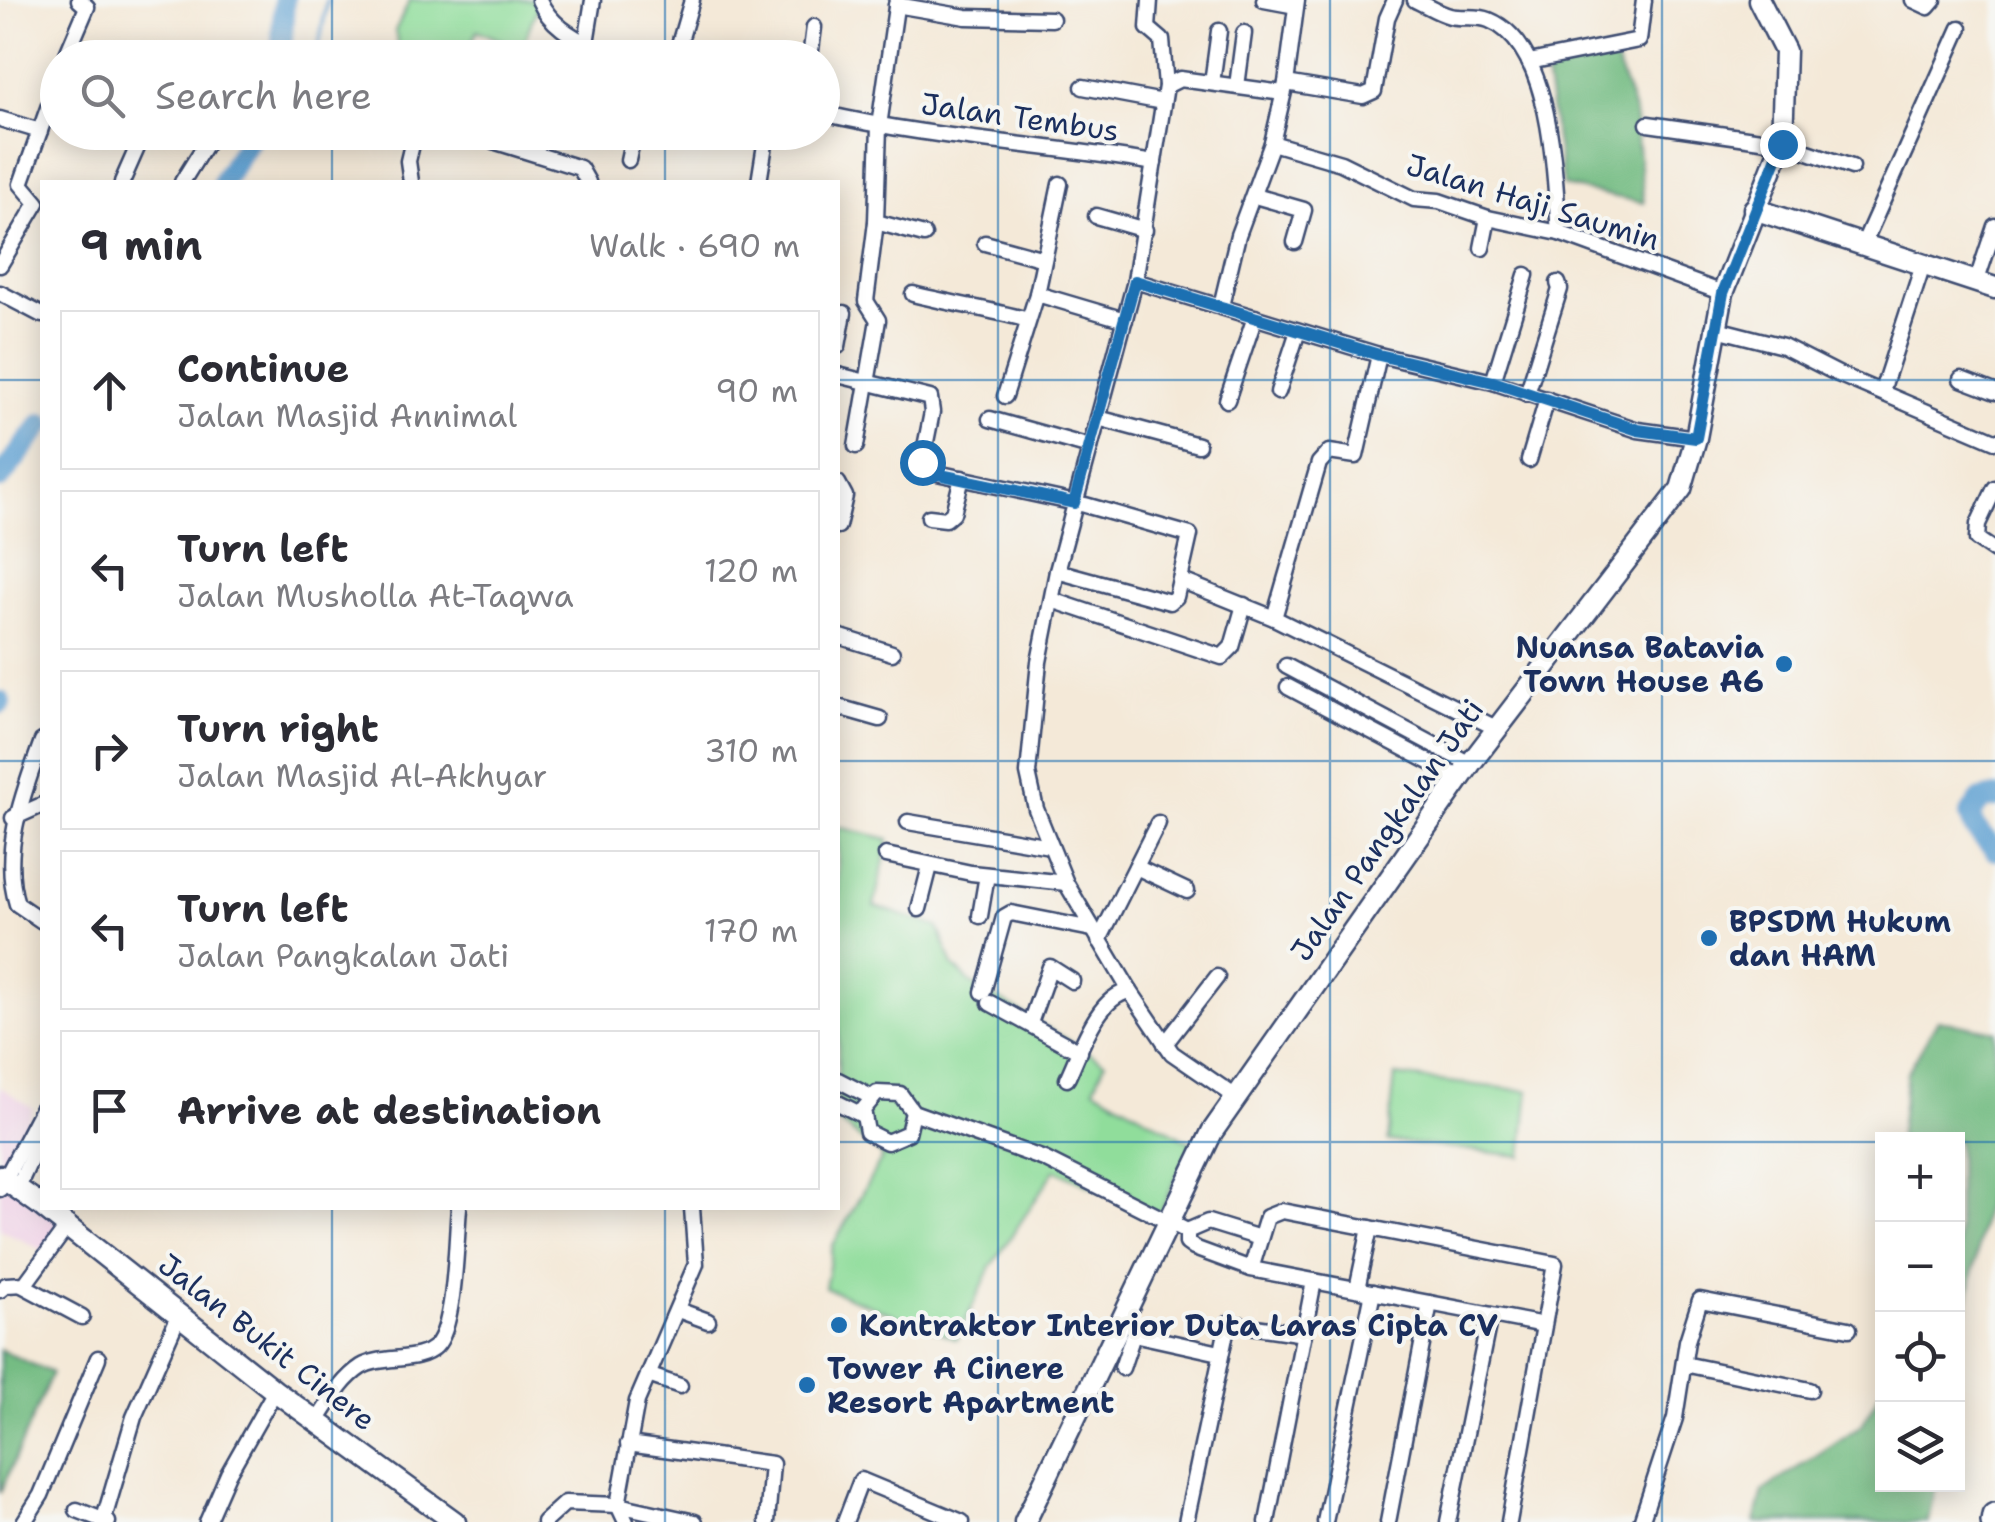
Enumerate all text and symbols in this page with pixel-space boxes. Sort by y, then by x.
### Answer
search box [40,40,840,150]
icon: search [75,68,130,123]
text: Search here [155,70,372,121]
street label: Jalan Tembus [918,83,1122,151]
route end [1760,122,1806,168]
street label: Jalan Haji Saumin [1401,144,1665,260]
text: 9 min [80,217,202,273]
text: Walk · 690 m [589,224,800,267]
text: Continue [177,343,349,394]
icon: ahead [82,363,137,418]
text: 90 m [715,369,798,412]
text: Jalan Masjid Annimal [177,394,517,437]
route start [900,440,946,486]
text: Turn left [177,523,349,574]
icon: left [82,543,137,598]
text: 120 m [704,549,798,592]
text: Jalan Musholla At-Taqwa [177,574,574,617]
place label: Nuansa Batavia Town House A6 [1516,627,1764,702]
marker: Nuansa Batavia Town House A6 [1773,653,1795,675]
street label: Jalan Pangkalan Jati [1281,691,1493,969]
text: Turn right [177,703,379,754]
icon: right [82,723,137,778]
text: 310 m [704,729,798,772]
text: Jalan Masjid Al-Akhyar [177,754,548,797]
text: Turn left [177,883,349,934]
place label: BPSDM Hukum dan HAM [1729,901,1951,976]
icon: left [82,903,137,958]
text: 170 m [704,909,798,952]
marker: BPSDM Hukum dan HAM [1698,927,1720,949]
text: Jalan Pangkalan Jati [177,934,509,977]
icon: arrive [82,1083,137,1138]
text: Arrive at destination [177,1085,601,1136]
map controls [1875,1132,1965,1492]
button: + [1875,1132,1965,1222]
button: − [1875,1222,1965,1312]
street label: Jalan Bukit Cinere [150,1244,384,1440]
place label: Kontraktor Interior Duta Laras Cipta CV [859,1305,1498,1346]
button: locate [1875,1312,1965,1402]
marker: Kontraktor Interior Duta Laras Cipta CV [828,1314,850,1336]
place label: Tower A Cinere Resort Apartment [827,1348,1114,1423]
marker: Tower A Cinere Resort Apartment [796,1374,818,1396]
button: layers [1875,1402,1965,1492]

